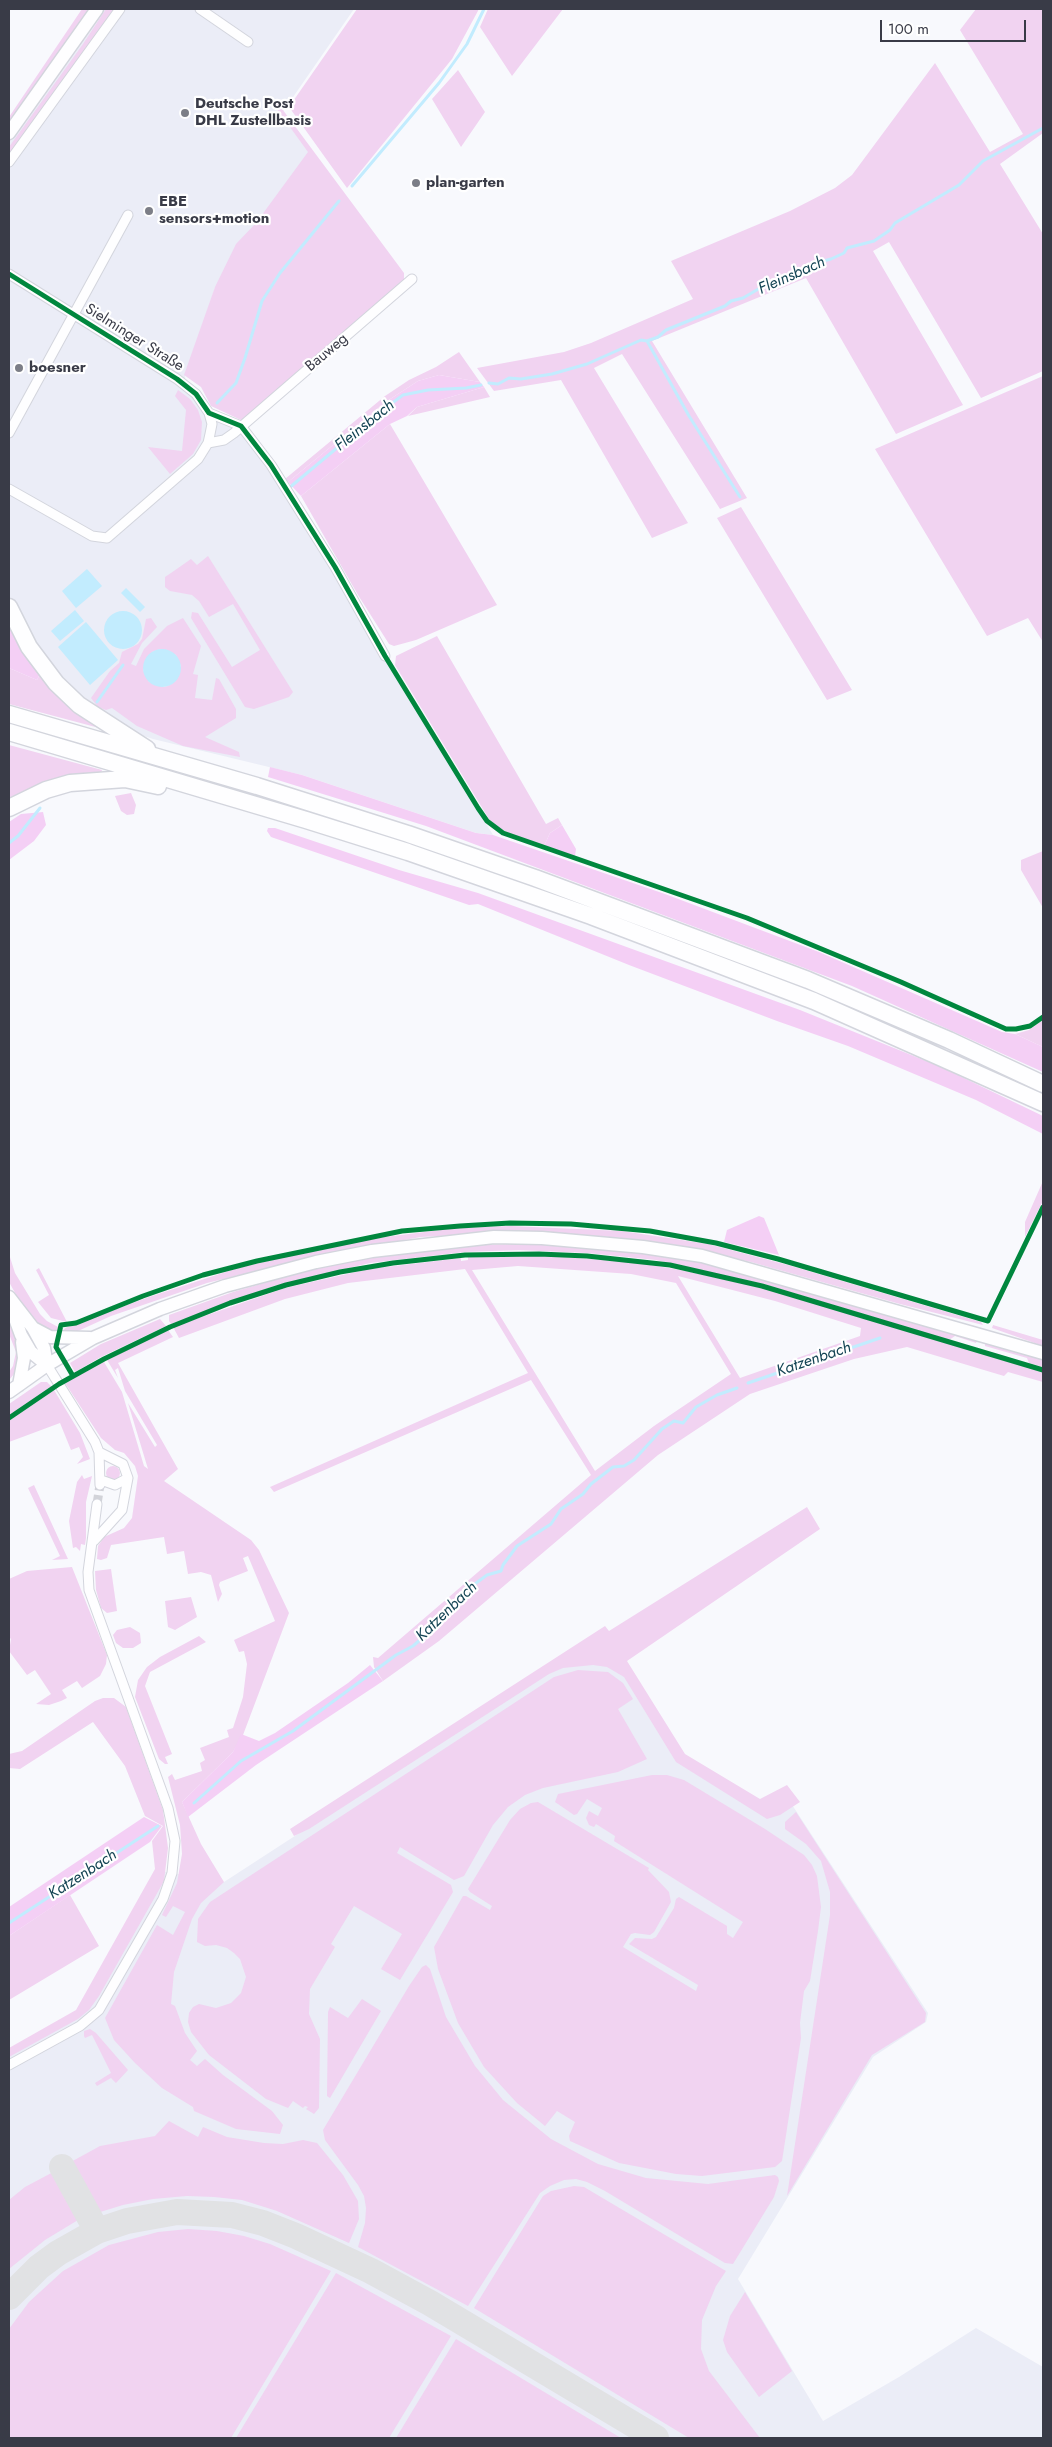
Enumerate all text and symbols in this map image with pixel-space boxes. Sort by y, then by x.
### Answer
scale bar [882,10,1028,42]
text: 100 m [888,18,929,40]
place label: Deutsche Post DHL Zustellbasis [195,95,311,130]
marker: Deutsche Post DHL Zustellbasis [179,107,191,119]
place label: plan-garten [426,174,505,192]
marker: plan-garten [410,177,422,189]
place label: EBE sensors+motion [159,193,269,228]
marker: EBE sensors+motion [143,205,155,217]
water label: Fleinsbach [756,253,828,299]
street label: Sielminger Straße [81,300,187,376]
street label: Bauweg [302,330,352,376]
place label: boesner [29,359,86,377]
marker: boesner [13,362,25,374]
water label: Fleinsbach [331,396,399,456]
water label: Katzenbach [774,1338,854,1382]
water label: Katzenbach [412,1578,482,1646]
water label: Katzenbach [45,1846,121,1904]

